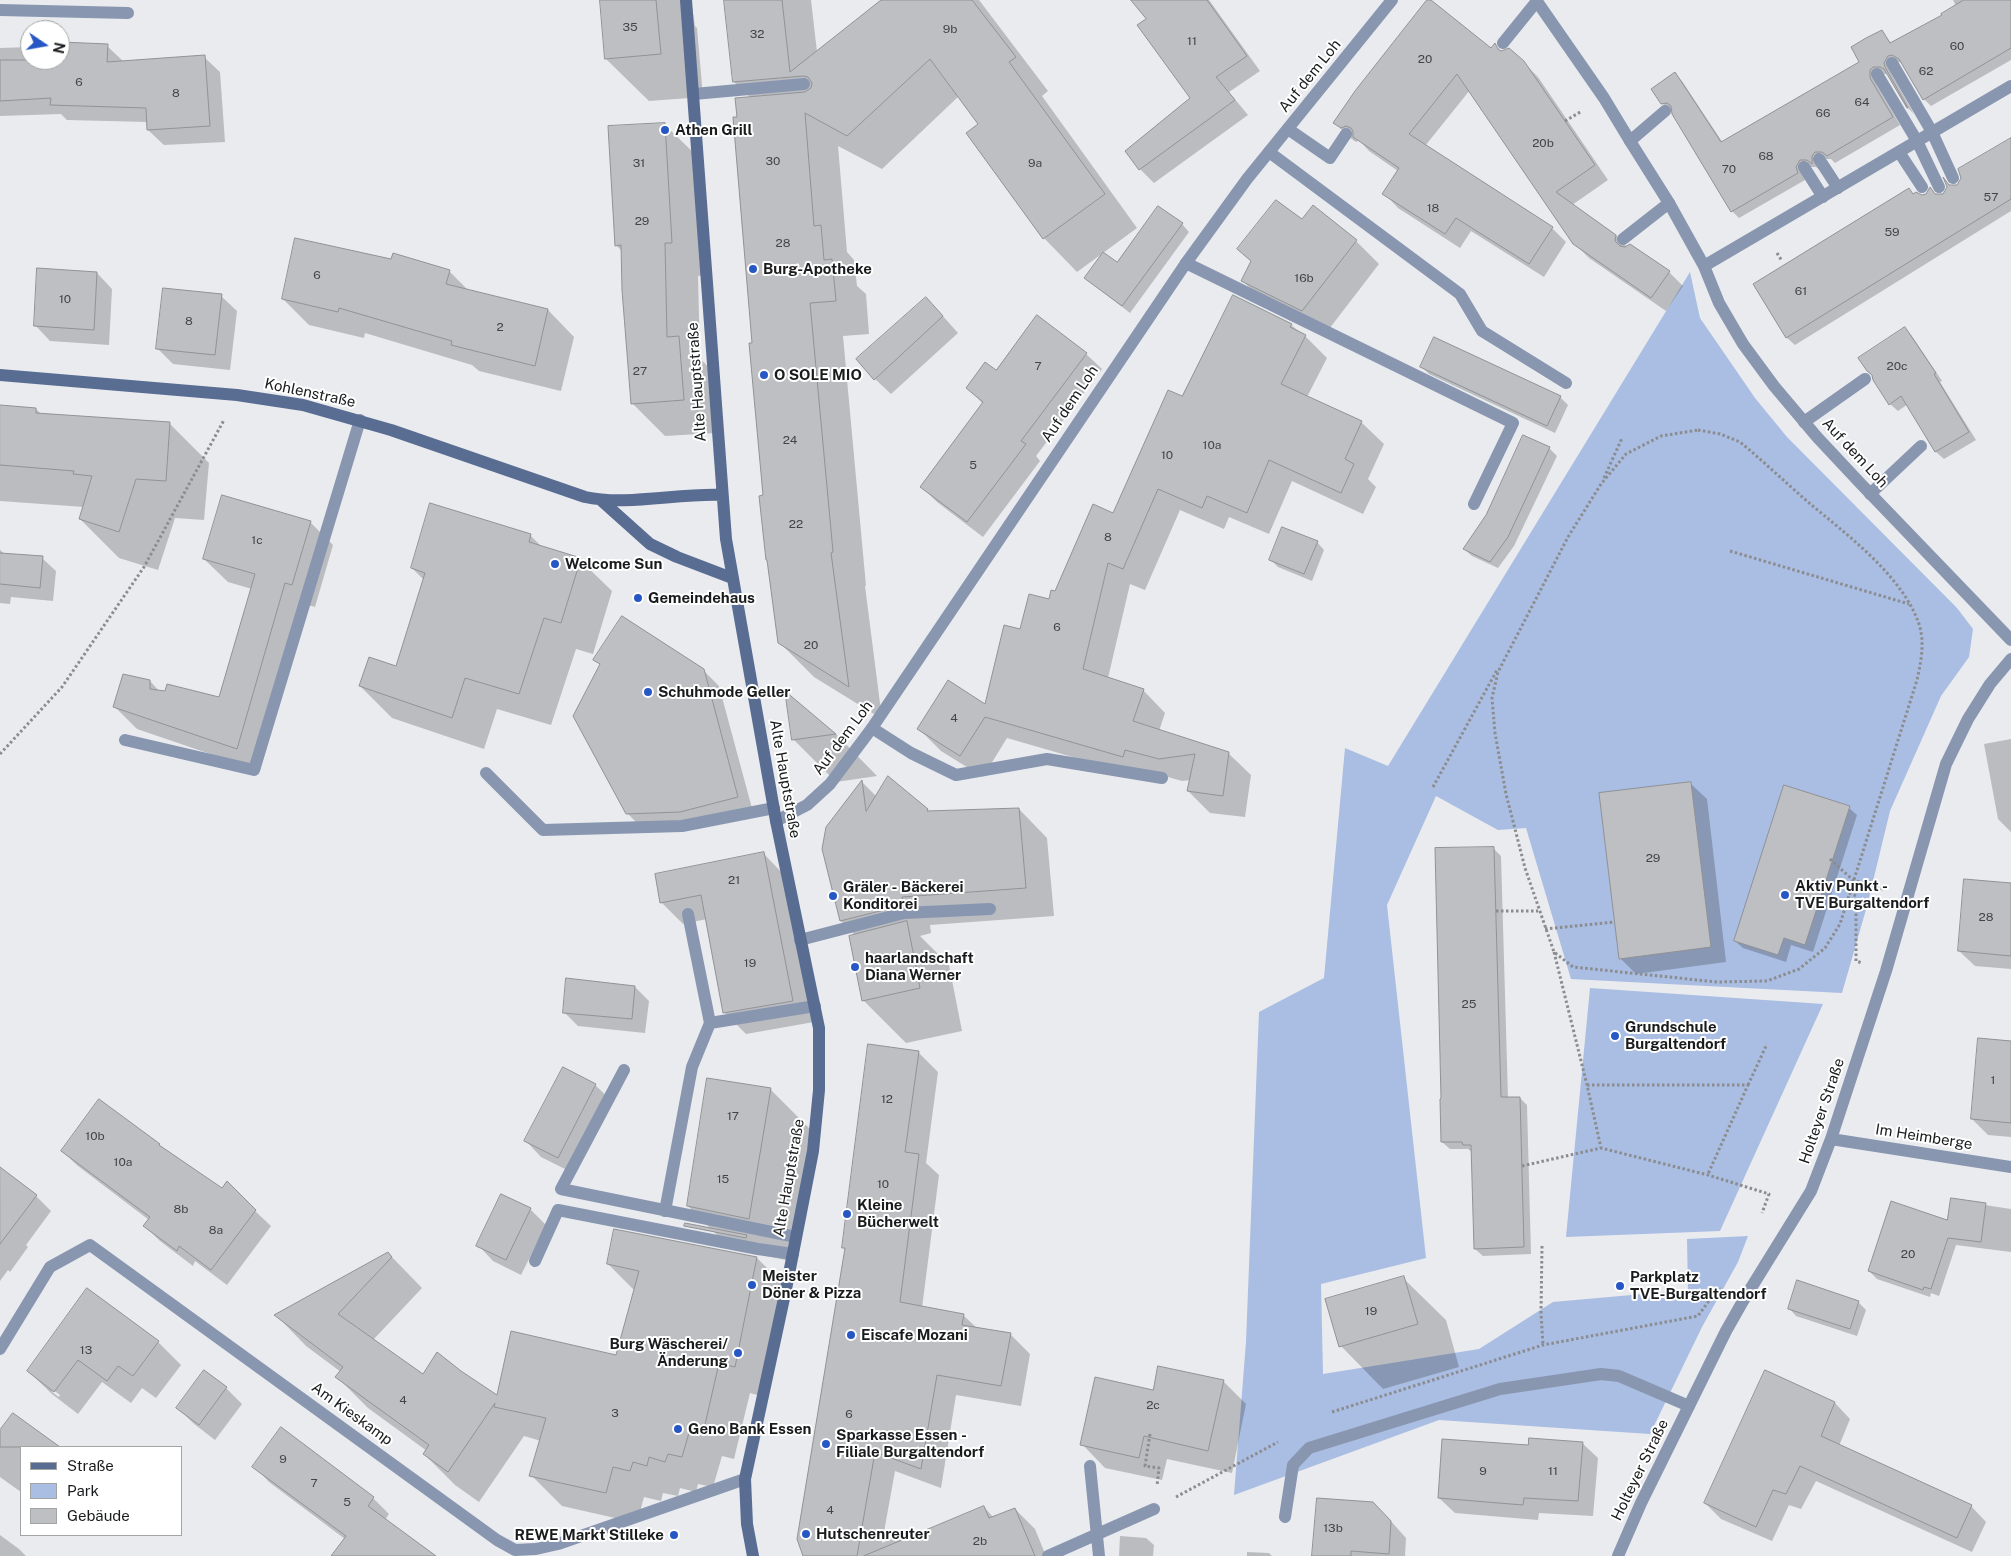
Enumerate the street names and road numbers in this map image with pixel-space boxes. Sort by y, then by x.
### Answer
street label: Auf dem Loh [1275,36,1345,116]
street label: Alte Hauptstraße [684,322,710,442]
street label: Auf dem Loh [1038,362,1102,446]
street label: Kohlenstraße [263,375,357,411]
street label: Auf dem Loh [1818,415,1892,491]
street label: Auf dem Loh [809,697,877,779]
street label: Alte Hauptstraße [766,718,804,840]
street label: Holteyer Straße [1795,1056,1849,1166]
street label: Alte Hauptstraße [770,1117,808,1239]
street label: Im Heimberge [1874,1120,1974,1154]
street label: Am Kieskamp [308,1379,396,1449]
street label: Holteyer Straße [1608,1416,1672,1524]

